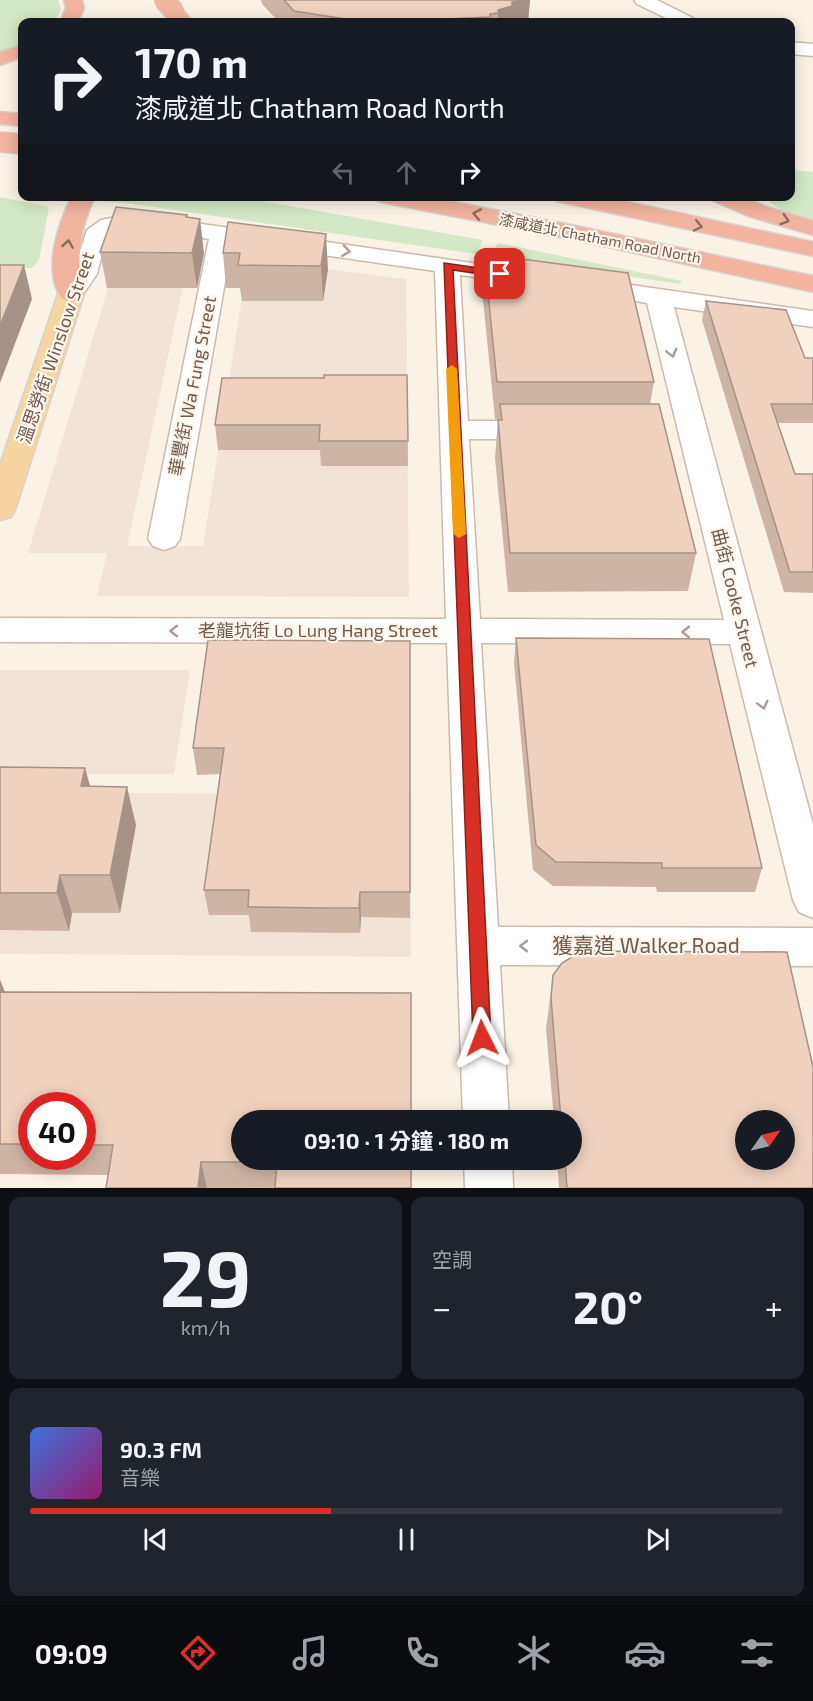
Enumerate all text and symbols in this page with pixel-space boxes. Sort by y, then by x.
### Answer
text: 170 m [135,36,248,86]
icon: right [36,42,114,120]
text: 漆咸道北 Chatham Road North [135,91,505,123]
icon: left [327,156,360,189]
icon: ahead [390,156,423,189]
icon: right [453,156,486,189]
one-way arrow [473,208,483,221]
street label: 漆咸道北 Chatham Road North [498,210,703,266]
one-way arrow [779,213,790,225]
one-way arrow [693,219,703,232]
one-way arrow [61,240,73,249]
one-way arrow [341,245,351,257]
pin [474,248,525,299]
street label: 溫思勞街 Winslow Street [12,249,98,446]
icon: arrive [483,257,516,290]
street label: 華豐街 Wa Fung Street [164,294,220,478]
one-way arrow [665,348,678,358]
street label: 曲街 Cooke Street [708,526,764,670]
street label: 老龍坑街 Lo Lung Hang Street [198,619,438,641]
one-way arrow [169,625,178,637]
one-way arrow [681,626,690,638]
one-way arrow [756,699,768,709]
street label: 獲嘉道 Walker Road [552,932,740,957]
one-way arrow [519,940,528,952]
position arrow [450,1006,514,1070]
speed limit sign: 40 [18,1092,96,1170]
north arrow [735,1110,795,1170]
map controls [735,1110,795,1170]
text: 09:10 · 1 分鐘 · 180 m [304,1127,509,1153]
text: 29 [160,1229,251,1323]
text: 空調 [432,1247,472,1271]
text: 20° [573,1279,643,1333]
text: − [432,1287,451,1327]
text: + [765,1287,783,1327]
text: km/h [181,1315,230,1339]
text: 90.3 FM [120,1436,202,1462]
text: 音樂 [120,1465,160,1489]
icon: previous [139,1523,172,1556]
icon: pause [390,1523,423,1556]
icon: next [641,1523,674,1556]
icon: directions [177,1632,219,1674]
icon: music [289,1632,331,1674]
icon: phone [401,1632,443,1674]
icon: climate [513,1632,555,1674]
icon: car [624,1632,666,1674]
icon: filters [736,1632,778,1674]
text: 09:09 [35,1637,108,1669]

